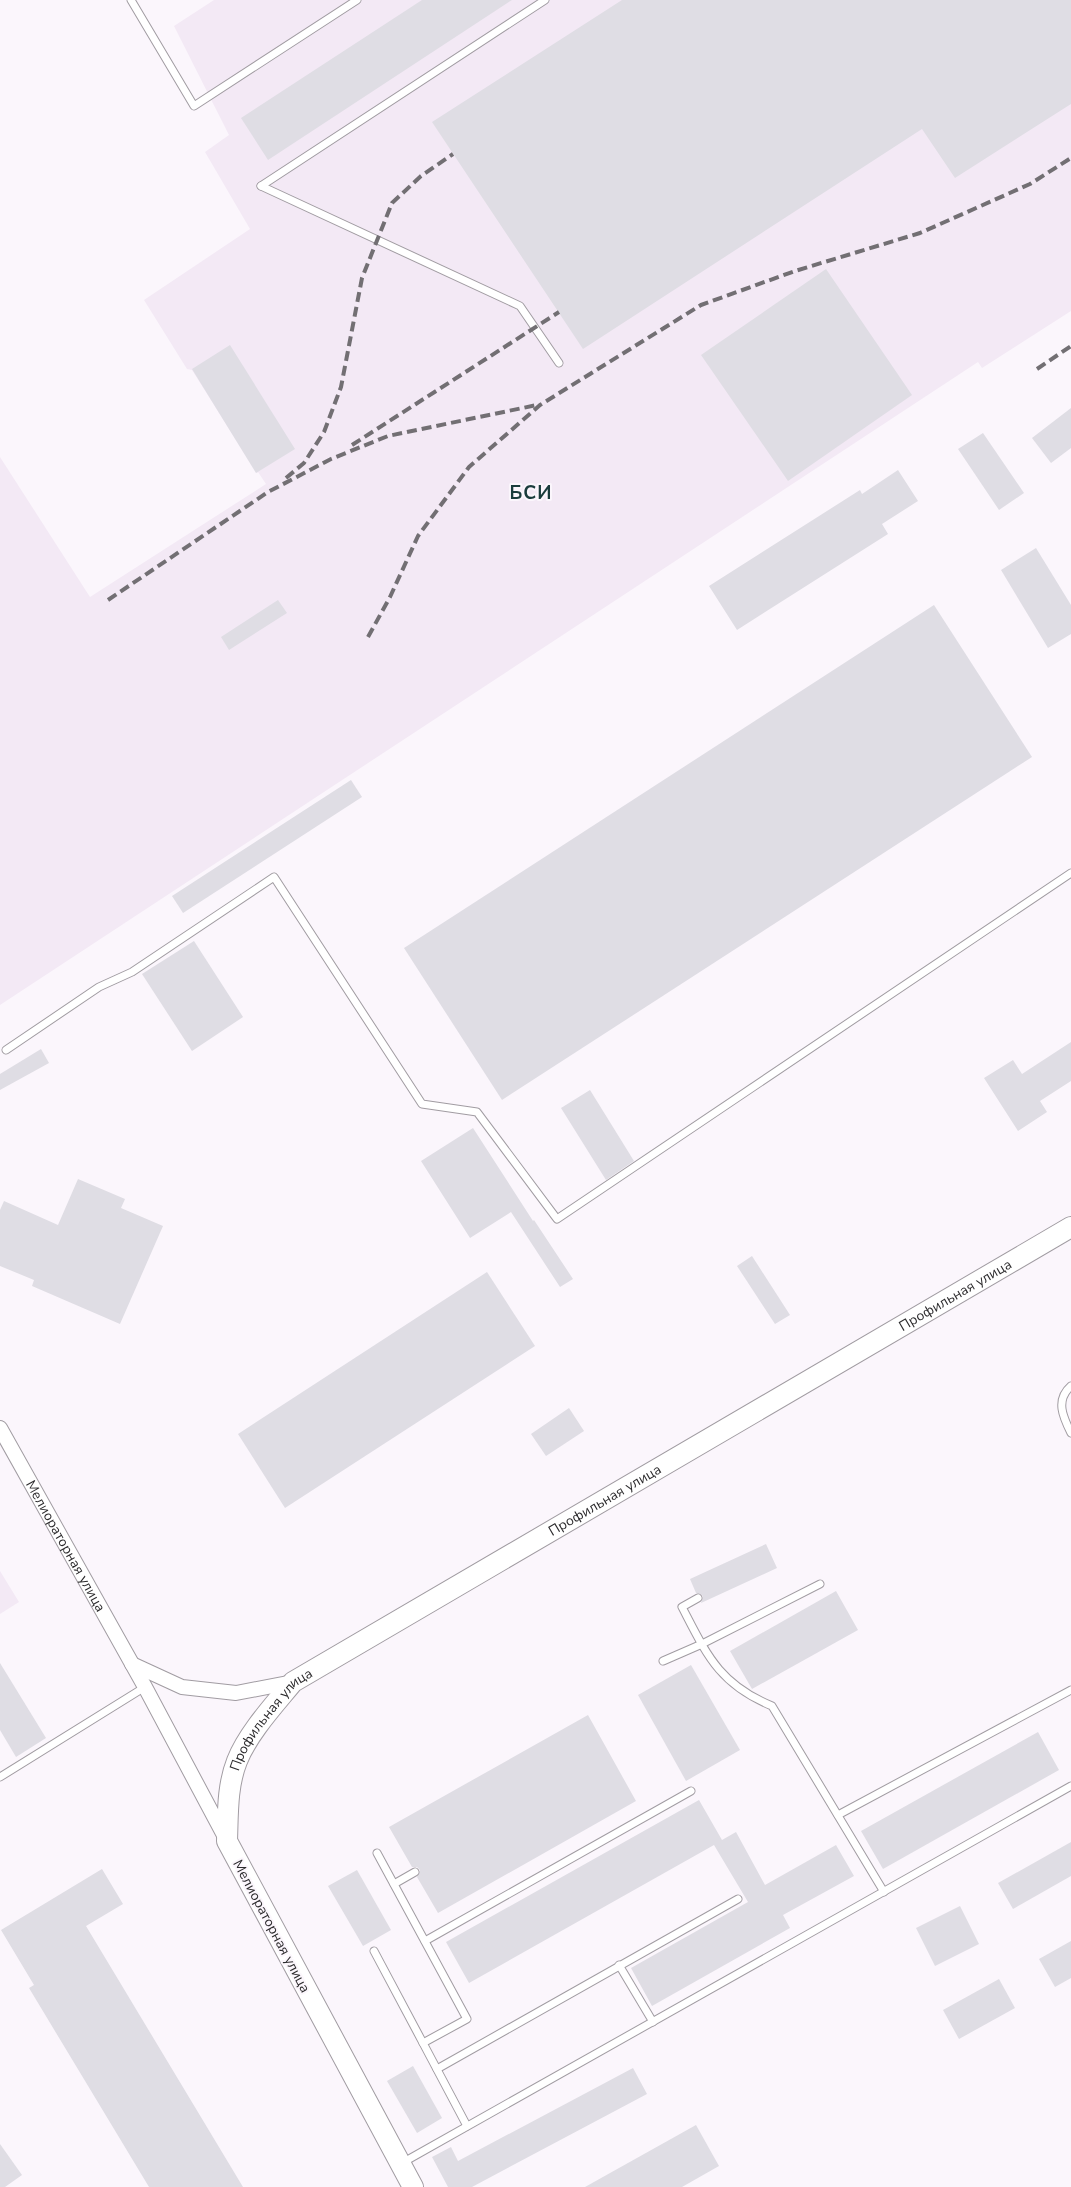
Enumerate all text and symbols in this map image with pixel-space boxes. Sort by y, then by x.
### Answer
district label: БСИ [510,480,552,506]
street label: Профильная улица [895,1255,1015,1336]
street label: Профильная улица [545,1460,665,1541]
street label: Мелиораторная улица [21,1477,110,1615]
street label: Профильная улица [225,1664,316,1773]
street label: Мелиораторная улица [228,1856,315,1996]

